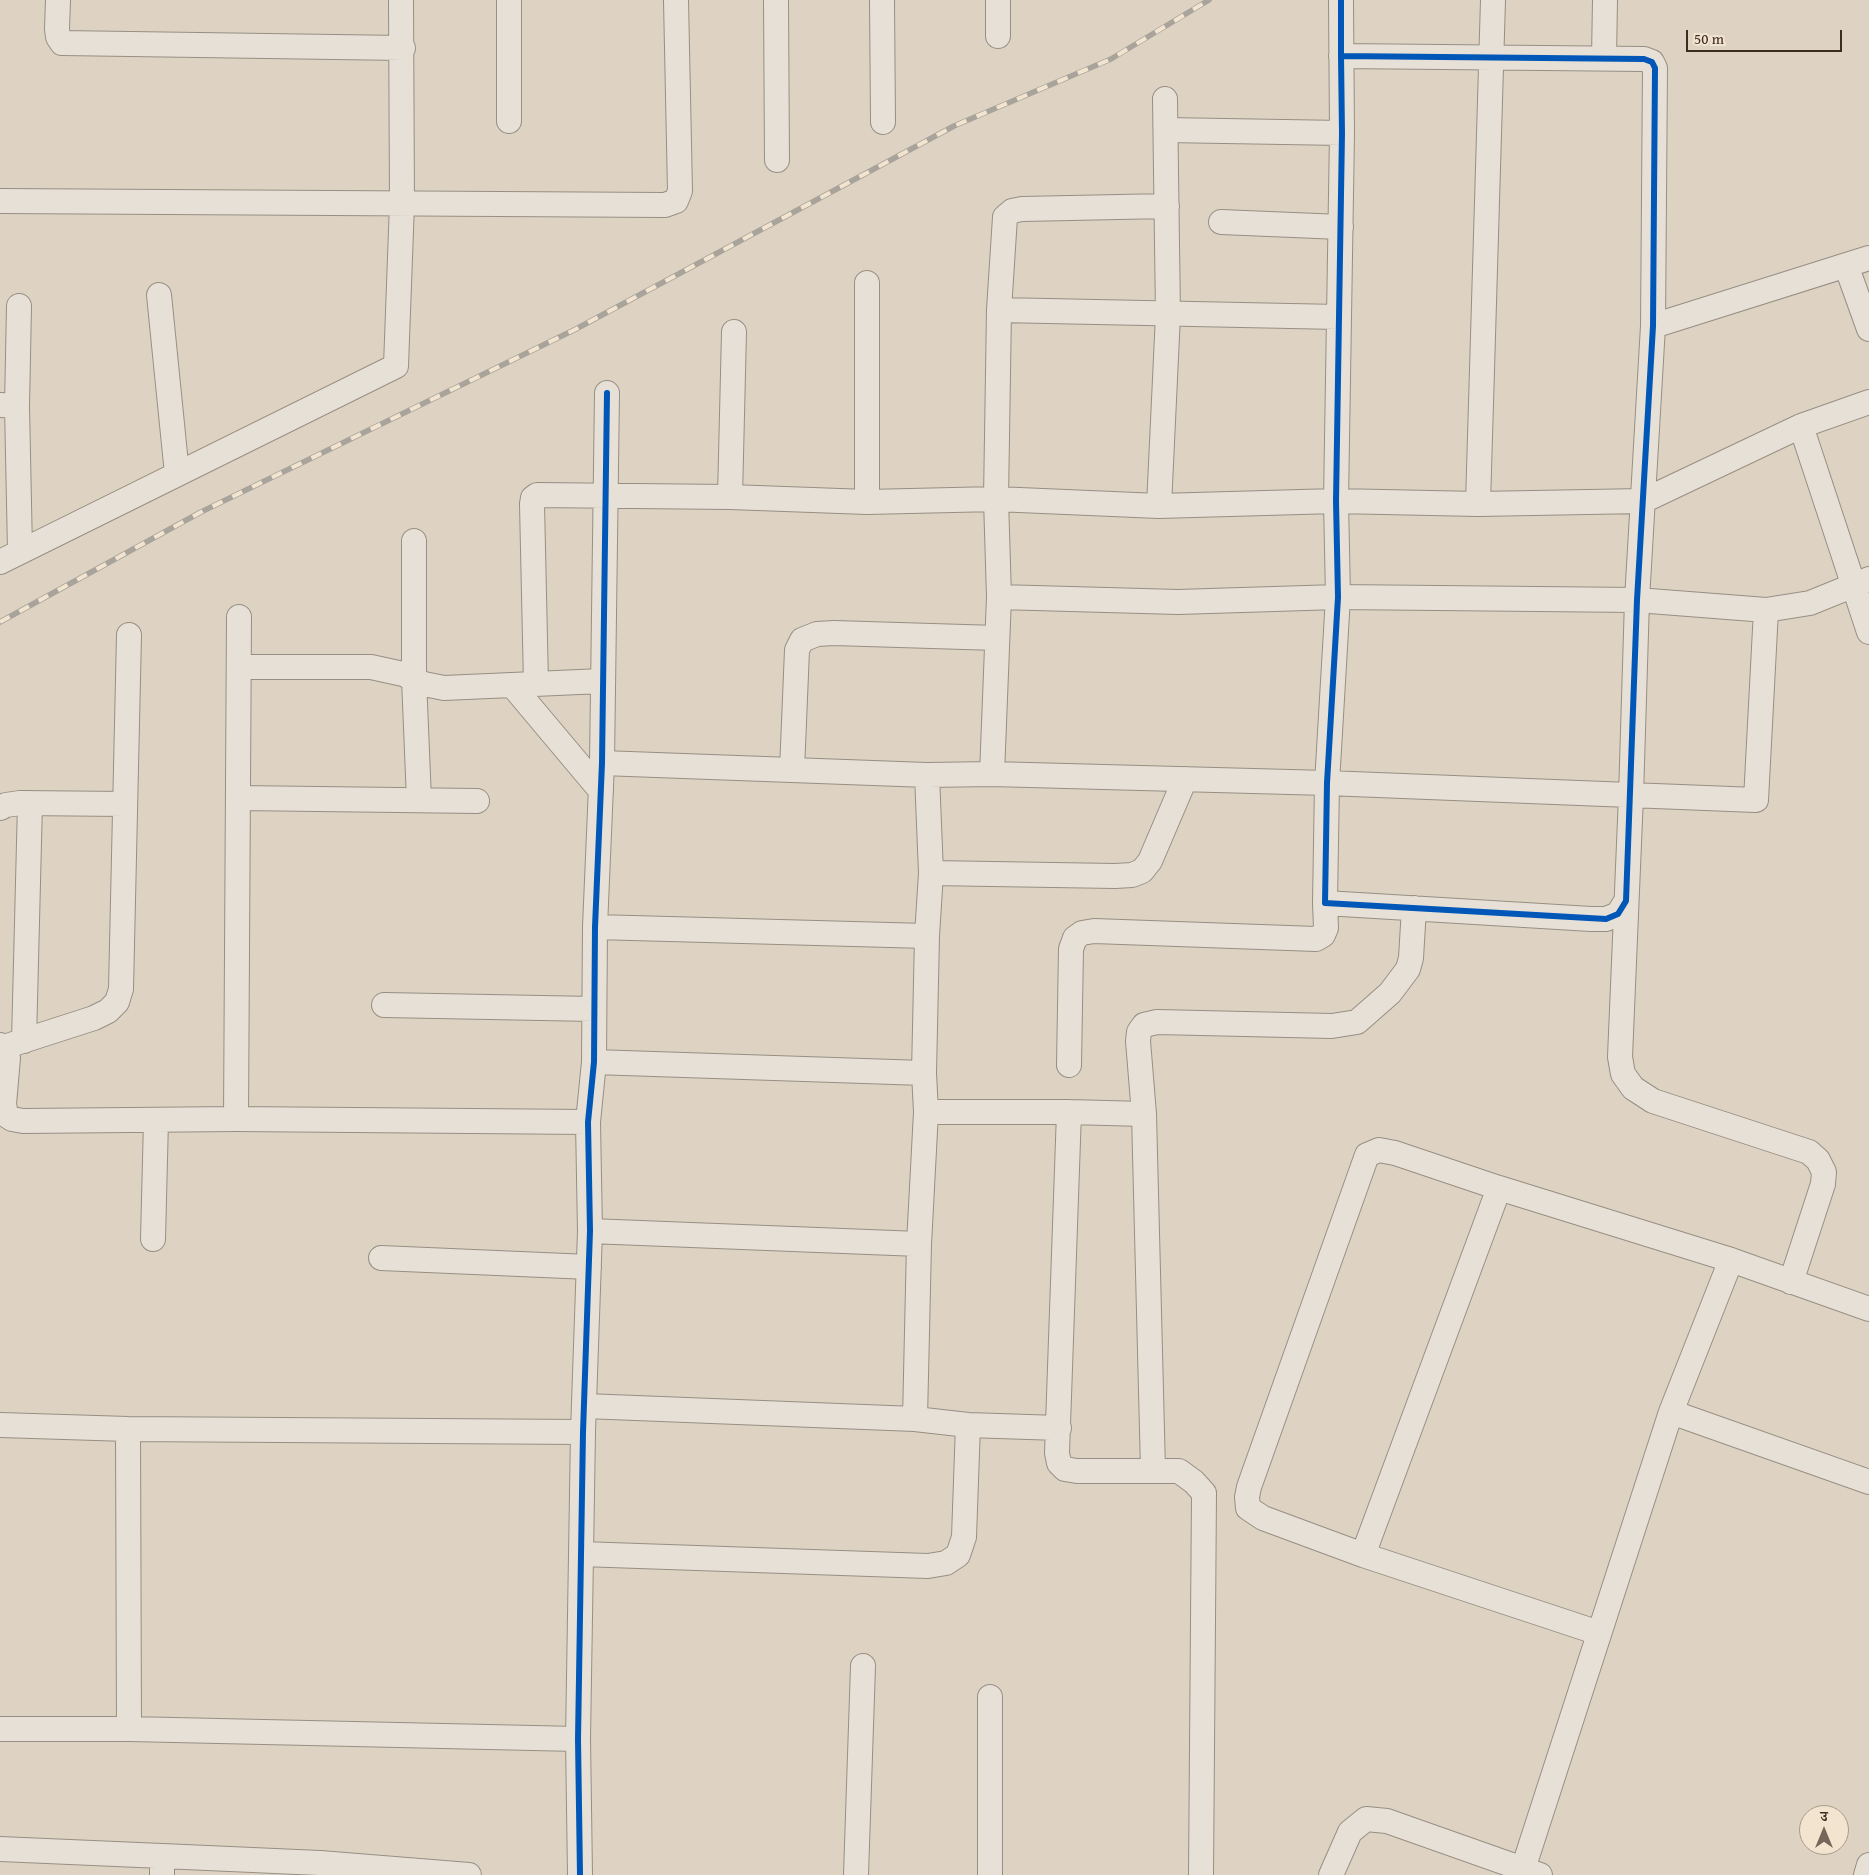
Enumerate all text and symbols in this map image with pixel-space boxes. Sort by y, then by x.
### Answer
scale bar [1689,20,1845,52]
text: 50 m [1694,28,1724,49]
north arrow [1799,1805,1849,1855]
text: उ [1820,1806,1828,1826]

